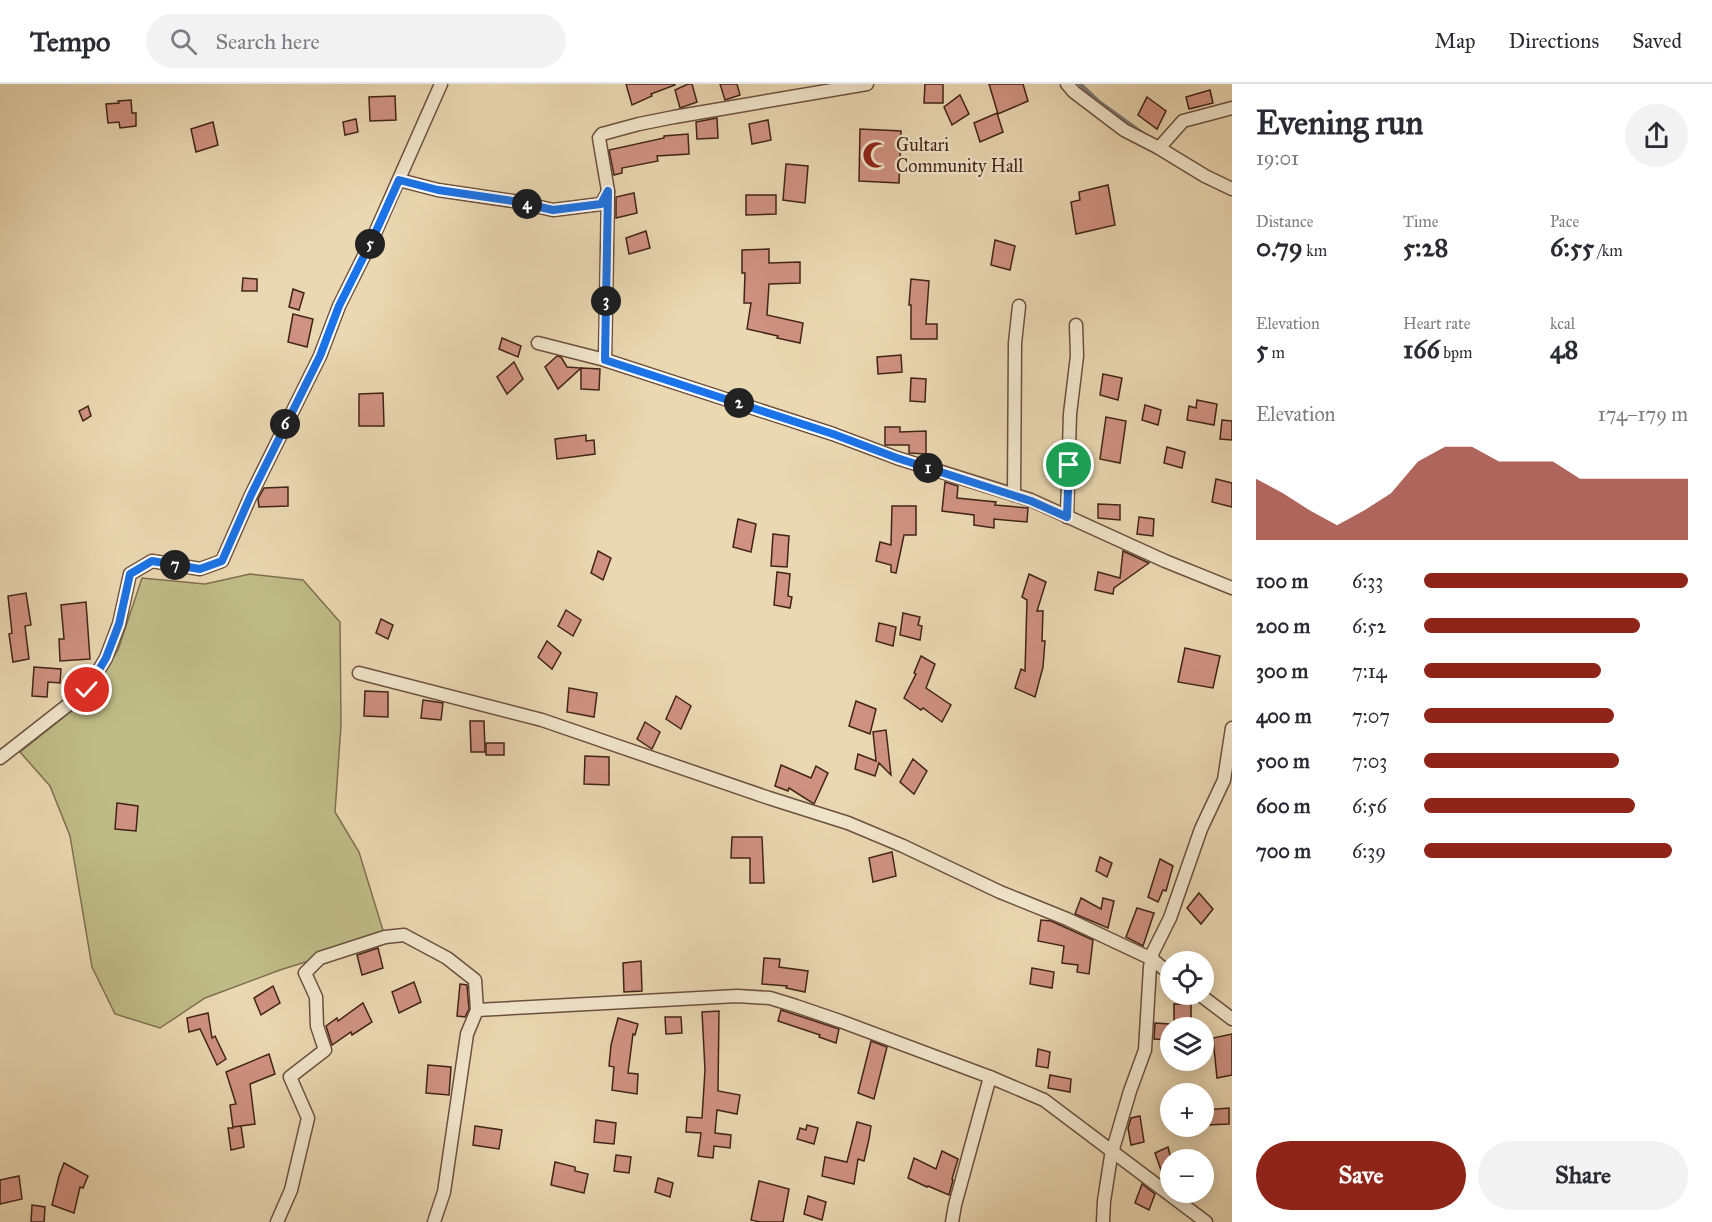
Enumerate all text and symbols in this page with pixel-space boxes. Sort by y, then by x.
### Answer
search box [146,14,566,68]
text: Tempo [30,24,110,59]
icon: search [167,25,200,58]
text: Search here [215,28,320,55]
text: Map [1435,28,1476,54]
text: Directions [1509,28,1599,54]
text: Saved [1632,28,1682,54]
text: Evening run [1256,103,1423,143]
button: share [1625,104,1688,167]
place label: Gultari Community Hall [896,134,1023,177]
mosque icon: Gultari Community Hall [861,140,891,170]
text: 19:01 [1256,146,1299,170]
pin: 4 [512,189,542,219]
text: 4 [523,194,531,213]
text: Distance [1256,212,1313,231]
text: Time [1403,212,1438,231]
text: Pace [1550,212,1579,231]
pin: 5 [355,229,385,259]
text: 0.79 [1256,231,1303,263]
text: 5:28 [1403,231,1448,263]
text: 6:55 [1550,231,1594,263]
text: 5 [366,234,374,253]
text: km [1303,241,1327,260]
text: /km [1594,241,1623,260]
pin: 3 [591,286,621,316]
text: 3 [603,291,609,310]
text: Elevation [1256,314,1320,333]
text: Heart rate [1403,314,1470,333]
text: kcal [1550,314,1575,333]
text: 5 [1256,333,1268,365]
text: 166 [1403,333,1440,365]
text: 48 [1550,333,1578,365]
text: m [1268,343,1285,362]
text: bpm [1440,343,1472,362]
pin: 2 [724,388,754,418]
text: 2 [735,393,743,412]
text: Elevation [1256,402,1335,426]
text: 174–179 m [1598,402,1688,426]
pin: 6 [270,409,300,439]
text: 6 [281,414,289,433]
pin [1043,439,1094,490]
icon: arrive [1052,448,1085,481]
pin: 1 [913,453,943,483]
text: 1 [925,458,931,477]
pin: 7 [160,550,190,580]
text: 7 [171,555,179,574]
text: 100 m [1256,569,1308,593]
text: 6:33 [1352,569,1383,593]
text: 200 m [1256,614,1310,638]
text: 6:52 [1352,614,1386,638]
text: 300 m [1256,659,1308,683]
text: 7:14 [1352,659,1387,683]
pin [61,664,112,715]
icon: check [70,673,103,706]
text: 400 m [1256,704,1312,728]
text: 7:07 [1352,704,1390,728]
text: 500 m [1256,749,1310,773]
text: 7:03 [1352,749,1387,773]
text: 600 m [1256,794,1311,818]
text: 6:56 [1352,794,1387,818]
text: 700 m [1256,839,1311,863]
text: 6:39 [1352,839,1386,863]
map controls [1160,951,1214,1203]
button: locate [1160,951,1214,1005]
button: layers [1160,1017,1214,1071]
button: + [1160,1083,1214,1137]
button: Save [1256,1141,1466,1210]
button: Share [1478,1141,1688,1210]
button: − [1160,1149,1214,1203]

